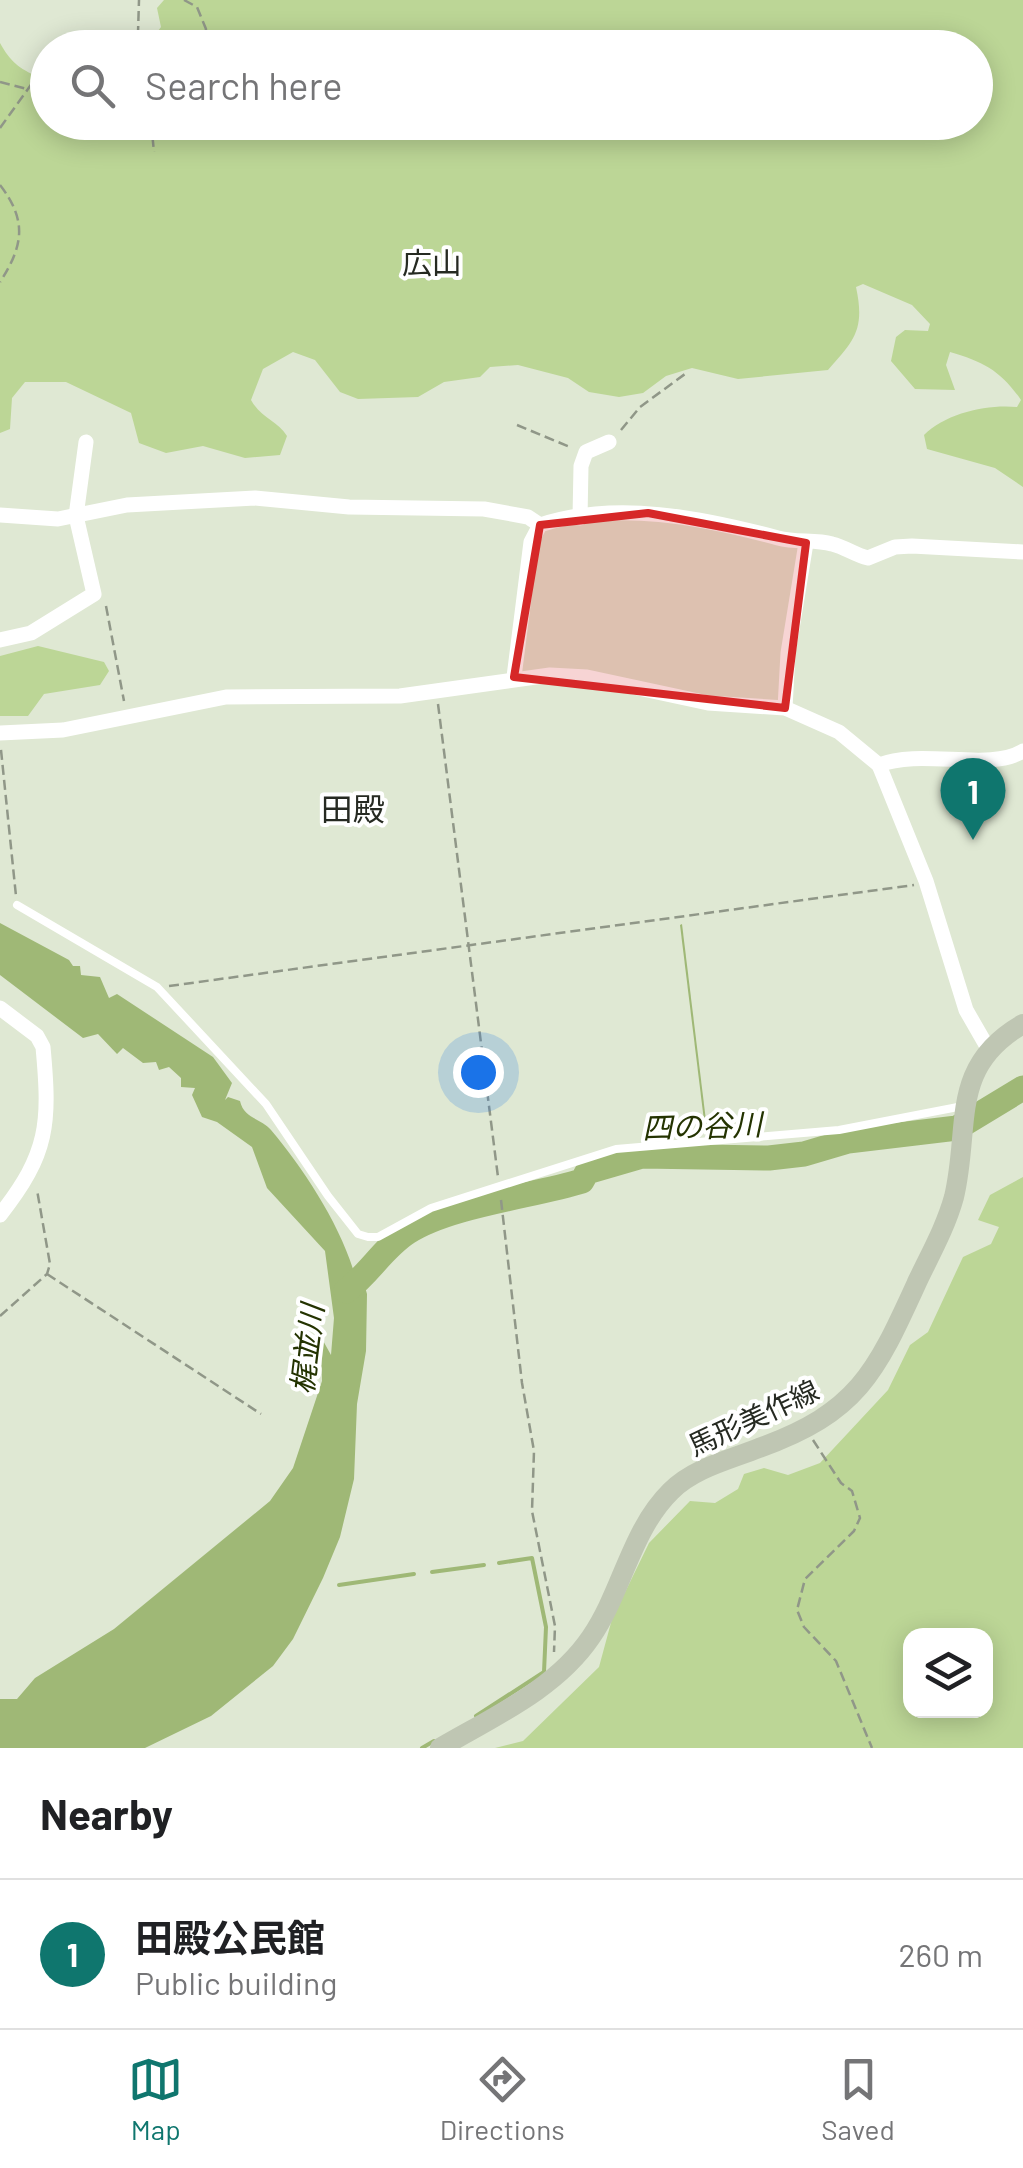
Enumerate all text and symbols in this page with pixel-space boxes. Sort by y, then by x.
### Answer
search box [30,30,993,140]
icon: search [65,58,120,113]
text: Search here [145,62,343,108]
district label: 広山 [402,244,462,280]
pin: 1 [940,758,1006,840]
district label: 田殿 [321,789,385,827]
your location [453,1047,504,1098]
water label: 四の谷川 [641,1105,766,1145]
water label: 梶並川 [283,1299,330,1396]
street label: 馬形美作線 [682,1372,824,1462]
map controls [903,1628,993,1718]
button: layers [903,1628,993,1718]
text: Nearby [40,1788,173,1838]
text: 田殿公民館 [135,1914,325,1960]
text: 1 [67,1935,78,1973]
text: 260 m [898,1935,983,1973]
text: Public building [135,1963,337,2001]
tab: Map [128,2052,183,2146]
tab: Directions [440,2052,565,2146]
tab: Saved [821,2052,895,2146]

